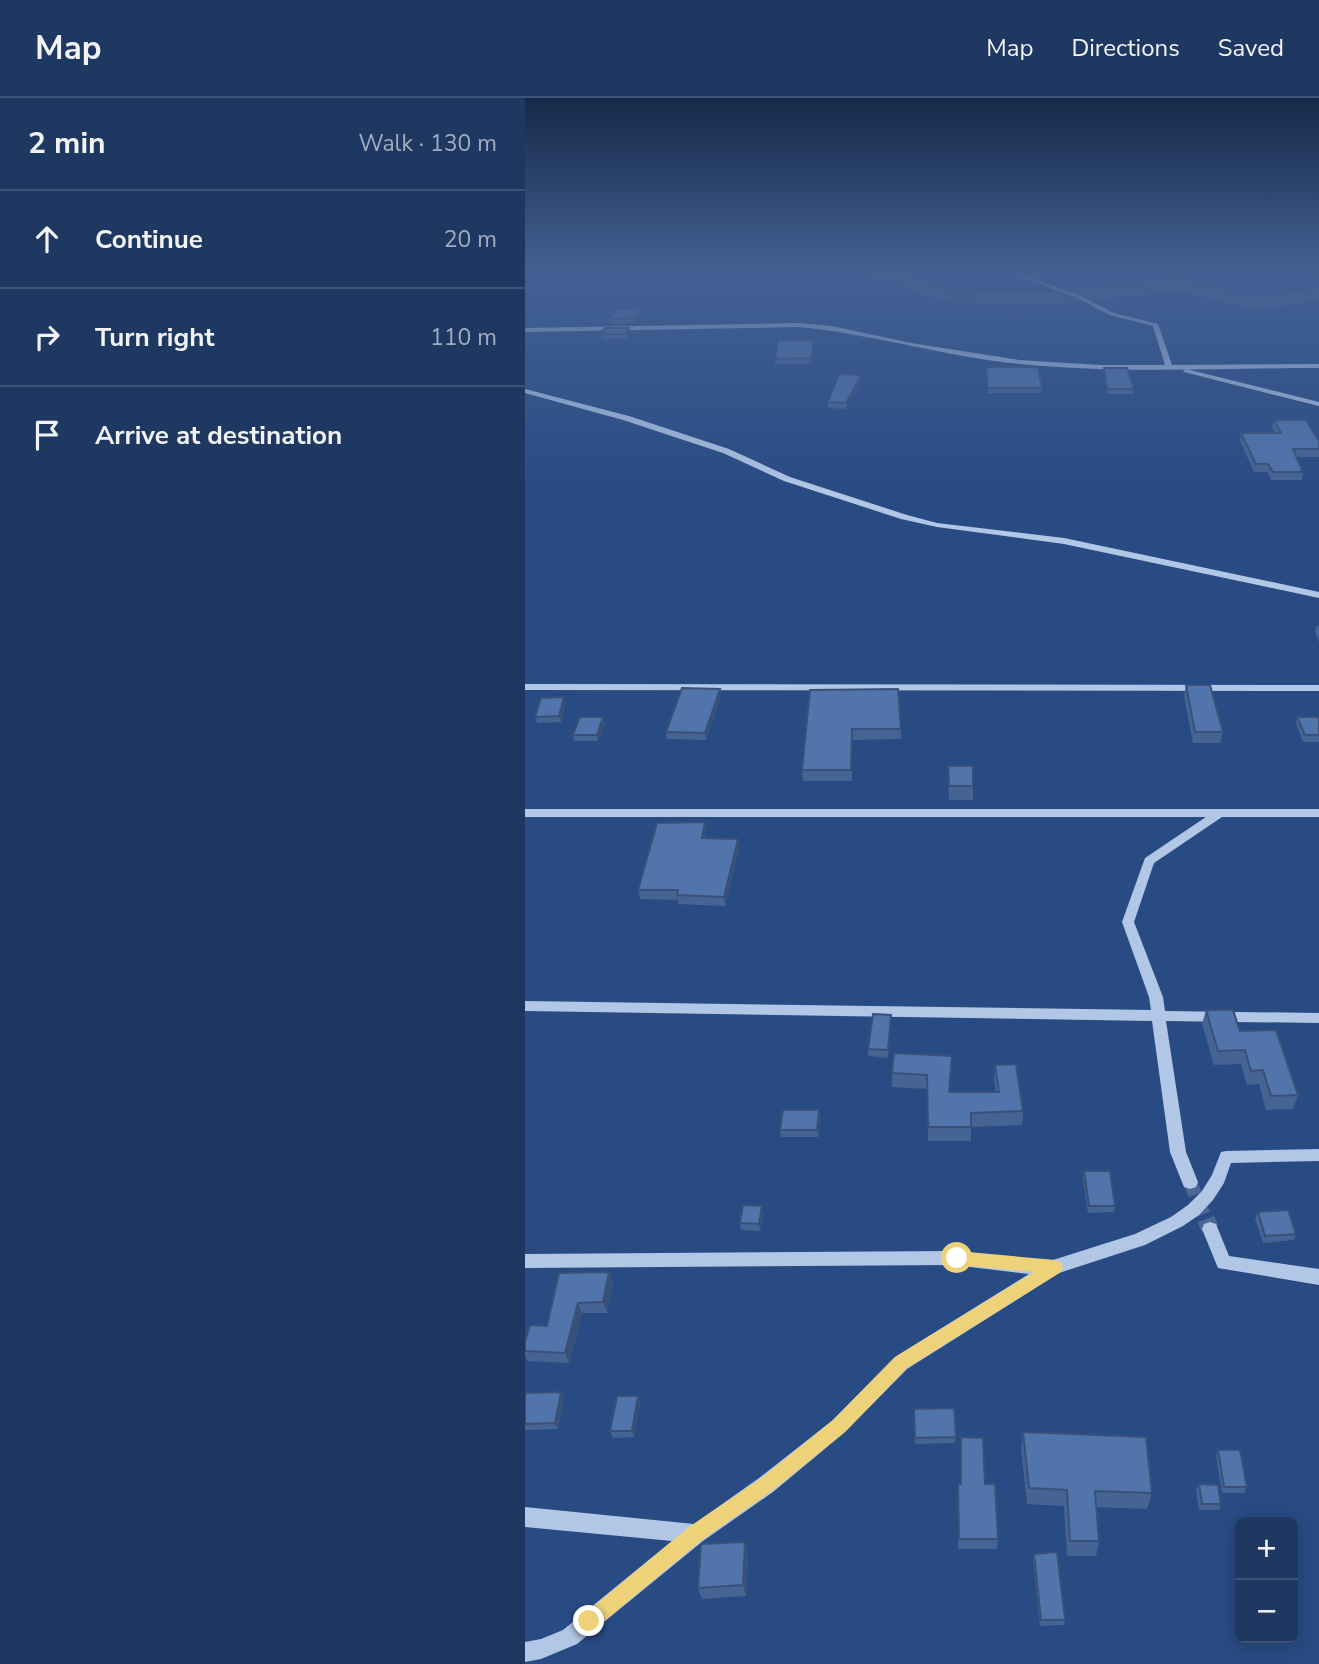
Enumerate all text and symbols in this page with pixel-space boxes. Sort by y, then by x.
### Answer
text: Map [35,26,102,71]
text: Map [986,32,1033,64]
text: Directions [1071,32,1180,64]
text: Saved [1218,32,1284,64]
text: 2 min [28,123,106,164]
text: Walk · 130 m [358,128,497,159]
icon: ahead [28,220,66,258]
text: Continue [95,222,203,257]
text: 20 m [444,224,497,255]
icon: right [28,318,66,356]
text: Turn right [95,320,214,355]
text: 110 m [430,322,497,353]
icon: arrive [28,416,66,454]
text: Arrive at destination [95,418,342,453]
route start [941,1242,972,1273]
map controls [1235,1517,1298,1643]
button: + [1235,1517,1298,1580]
button: − [1235,1580,1298,1643]
route end [573,1605,604,1636]

